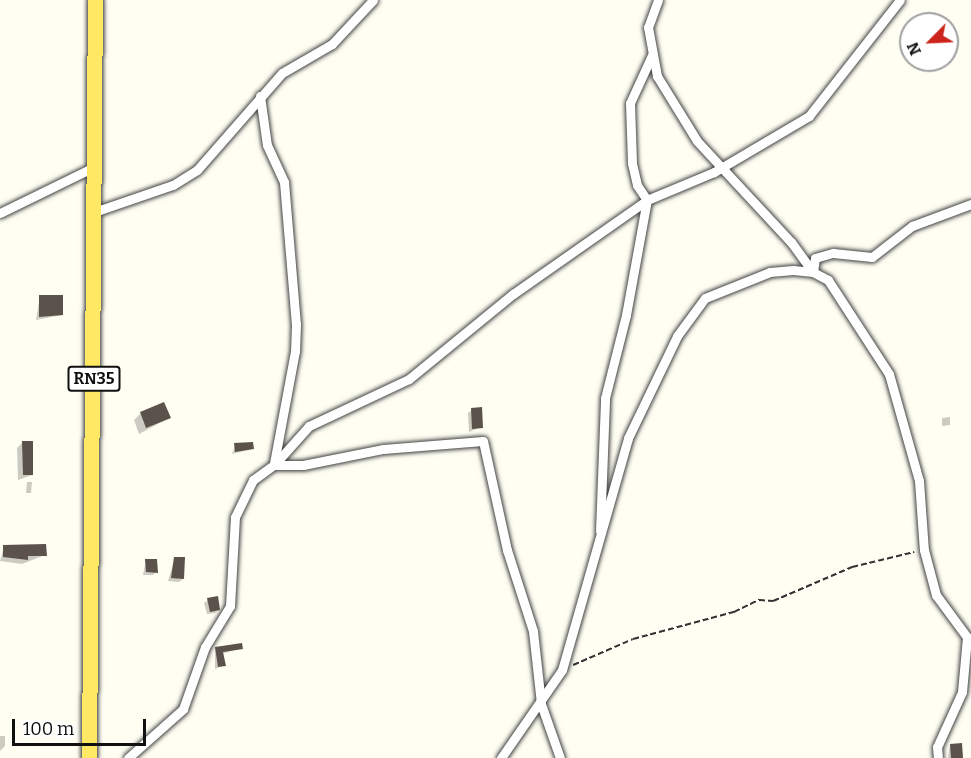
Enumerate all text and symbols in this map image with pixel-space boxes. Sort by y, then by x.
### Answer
north arrow [899,12,959,72]
text: N [903,39,925,58]
road number: RN35 [67,366,121,392]
scale bar [15,707,148,745]
text: 100 m [23,718,74,740]

